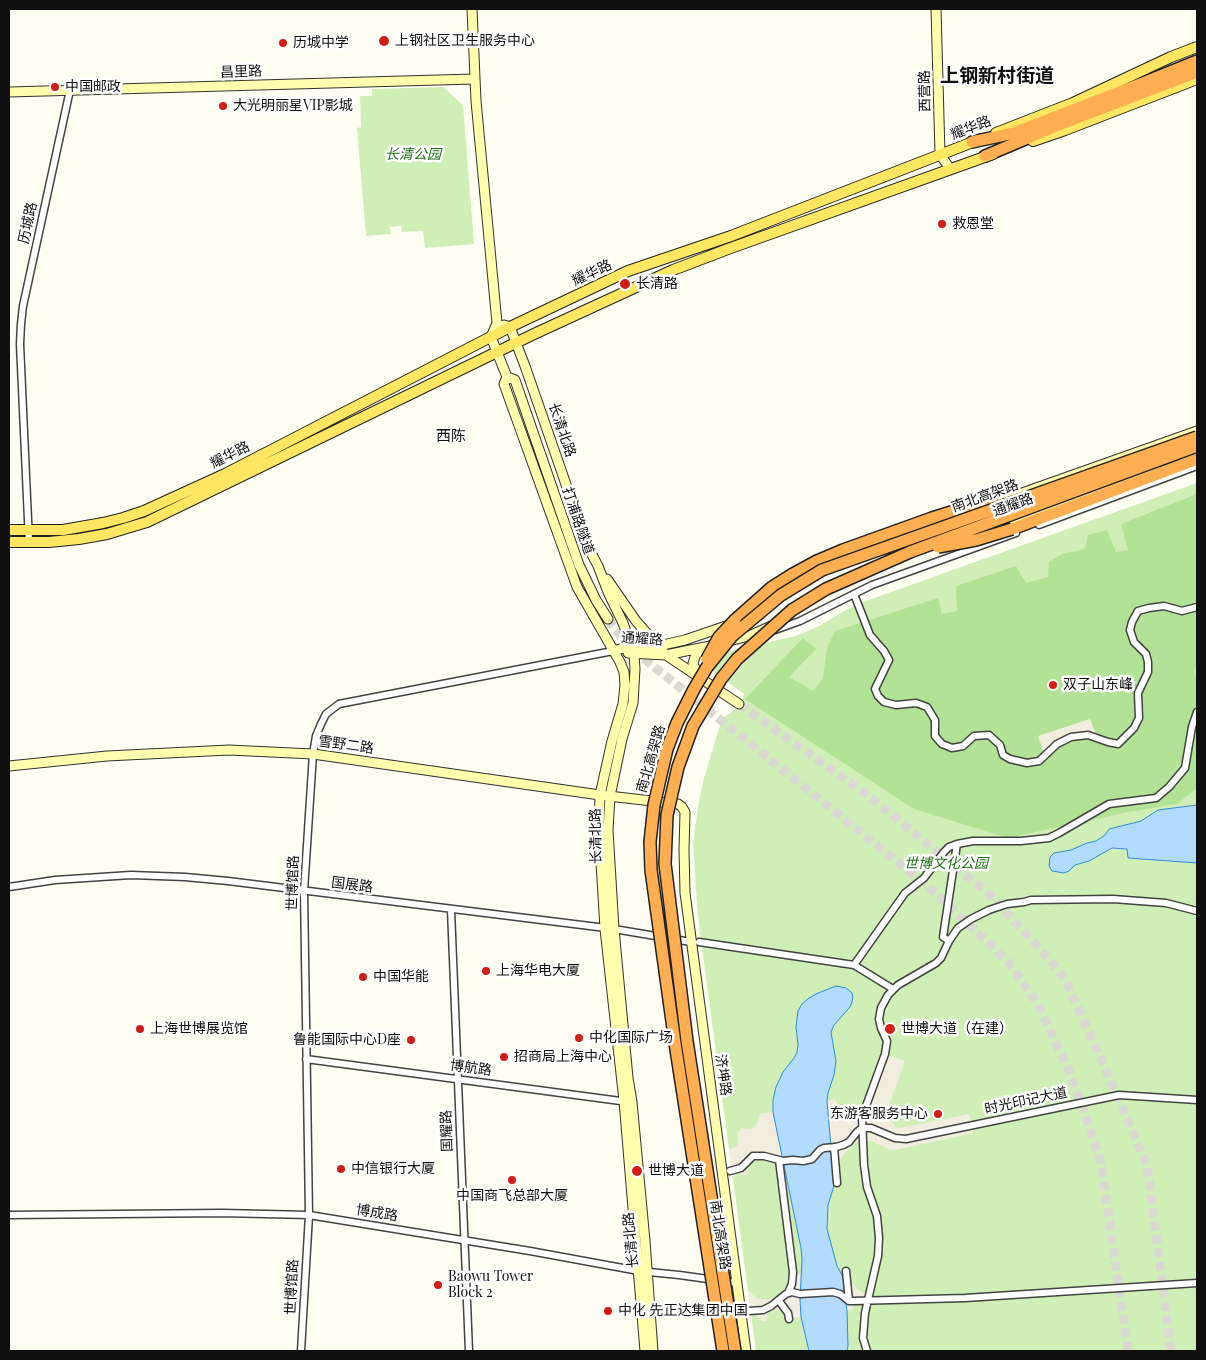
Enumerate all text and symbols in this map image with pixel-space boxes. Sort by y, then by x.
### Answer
place label: 上钢社区卫生服务中心 [395,33,535,49]
marker: 上钢社区卫生服务中心 [377,34,391,48]
place label: 历城中学 [293,35,349,51]
marker: 历城中学 [277,37,289,49]
street label: 昌里路 [220,63,262,81]
district label: 上钢新村街道 [940,65,1054,87]
street label: 西营路 [916,70,934,112]
place label: 中国邮政 [65,79,121,95]
marker: 中国邮政 [49,81,61,93]
place label: 大光明丽星VIP影城 [233,98,353,114]
marker: 大光明丽星VIP影城 [217,100,229,112]
street label: 耀华路 [948,113,994,143]
park label: 长清公园 [385,147,441,163]
street label: 历城路 [15,201,41,245]
place label: 救恩堂 [952,216,994,232]
marker: 救恩堂 [936,218,948,230]
street label: 耀华路 [569,257,615,289]
place label: 长清路 [636,276,678,292]
marker: 长清路 [618,277,632,291]
street label: 长清北路 [545,401,579,459]
district label: 西陈 [436,427,466,445]
street label: 耀华路 [207,438,253,472]
street label: 南北高架路 [949,476,1021,516]
street label: 打浦路隧道 [559,485,597,557]
street label: 通耀路 [990,490,1036,520]
street label: 通耀路 [620,629,664,649]
place label: 双子山东峰 [1063,677,1133,693]
marker: 双子山东峰 [1047,679,1059,691]
street label: 南北高架路 [633,723,669,795]
street label: 雪野二路 [317,733,375,757]
street label: 长清北路 [587,808,605,864]
street label: 世博馆路 [284,855,302,911]
park label: 世博文化公园 [904,856,988,872]
street label: 国展路 [330,874,374,896]
place label: 上海华电大厦 [496,963,580,979]
marker: 上海华电大厦 [480,965,492,977]
place label: 中国华能 [373,969,429,985]
marker: 中国华能 [357,971,369,983]
place label: 上海世博展览馆 [150,1021,248,1037]
place label: 世博大道（在建） [901,1021,1013,1037]
marker: 世博大道（在建） [883,1022,897,1036]
marker: 上海世博展览馆 [134,1023,146,1035]
place label: 中化国际广场 [589,1030,673,1046]
place label: 鲁能国际中心D座 [293,1032,401,1048]
marker: 中化国际广场 [573,1032,585,1044]
marker: 鲁能国际中心D座 [405,1034,417,1046]
place label: 招商局上海中心 [514,1049,612,1065]
marker: 招商局上海中心 [498,1051,510,1063]
street label: 济坤路 [712,1053,734,1097]
street label: 博航路 [449,1057,493,1079]
street label: 时光印记大道 [983,1084,1069,1118]
place label: 东游客服务中心 [830,1106,928,1122]
marker: 东游客服务中心 [932,1108,944,1120]
street label: 国耀路 [438,1110,456,1152]
place label: 中信银行大厦 [351,1161,435,1177]
marker: 中信银行大厦 [335,1163,347,1175]
place label: 世博大道 [648,1163,704,1179]
marker: 世博大道 [630,1164,644,1178]
marker: 中国商飞总部大厦 [506,1174,518,1186]
place label: 中国商飞总部大厦 [456,1188,568,1204]
street label: 南北高架路 [706,1199,734,1271]
street label: 博成路 [355,1201,399,1225]
street label: 长清北路 [620,1211,642,1269]
street label: 世博馆路 [282,1259,302,1315]
place label: Baowu Tower Block 2 [448,1269,533,1302]
marker: Baowu Tower Block 2 [432,1279,444,1291]
place label: 中化 先正达集团中国 [618,1303,747,1319]
marker: 中化 先正达集团中国 [602,1305,614,1317]

